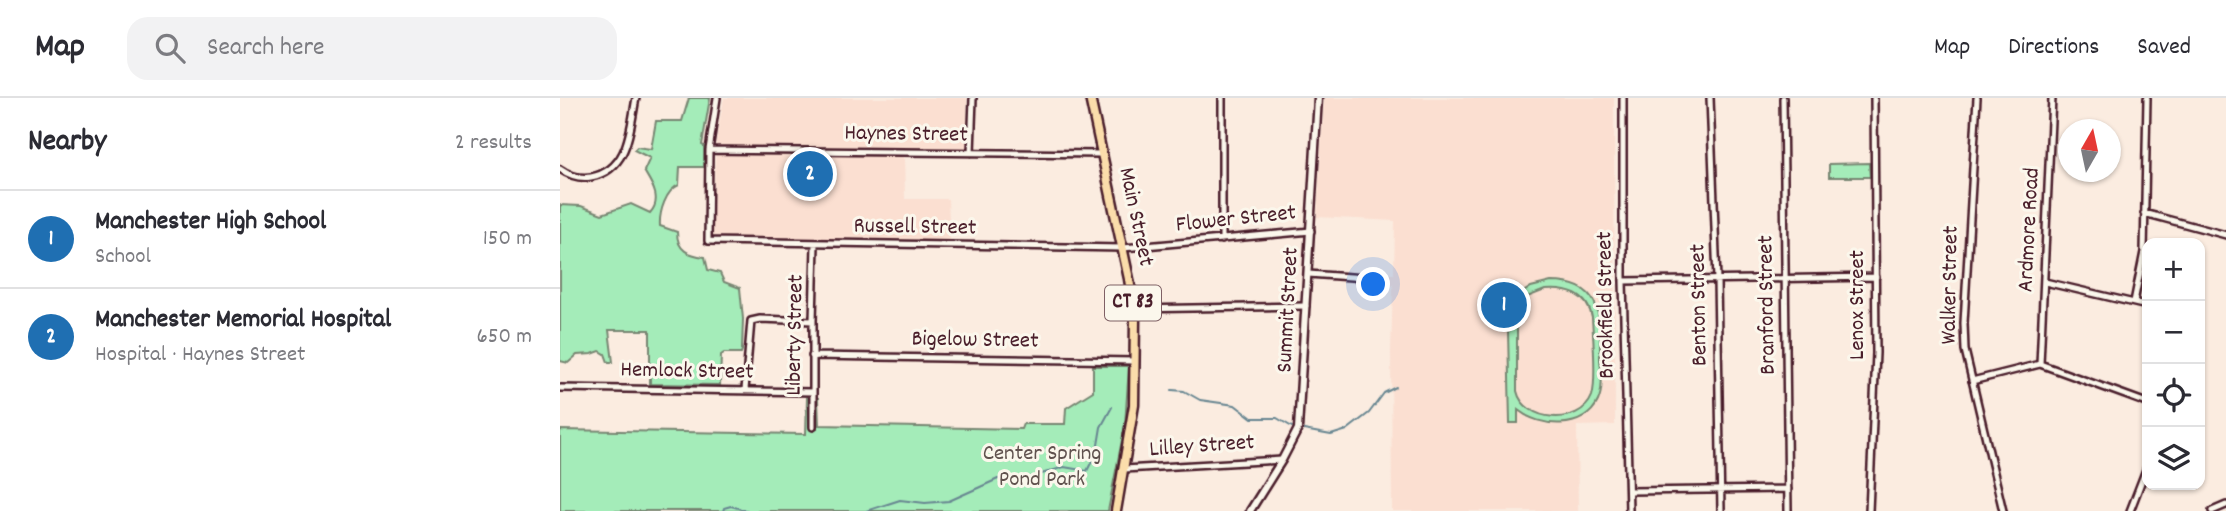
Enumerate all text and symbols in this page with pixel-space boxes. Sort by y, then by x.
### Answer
search box [127,17,617,80]
text: Map [35,25,85,72]
icon: search [151,29,189,67]
text: Search here [207,30,325,67]
text: Map [1934,31,1970,65]
text: Directions [2008,31,2099,65]
text: Saved [2137,31,2191,65]
street label: Haynes Street [844,117,968,153]
north arrow [2058,119,2121,182]
text: Nearby [28,122,106,165]
text: 2 results [455,127,532,160]
pin: 2 [787,148,833,200]
street label: Main Street [1108,165,1162,269]
street label: Ardmore Road [2010,167,2050,293]
street label: Flower Street [1174,197,1298,243]
text: Manchester High School [95,204,326,241]
street label: Russell Street [853,210,977,246]
text: 1 [48,223,54,256]
text: 150 m [483,223,532,256]
street label: Walker Street [1933,225,1969,345]
street label: Brookfield Street [1589,231,1625,379]
street label: Branford Street [1750,235,1786,375]
map controls [2142,238,2205,490]
button: + [2142,238,2205,301]
text: School [95,241,151,274]
street label: Benton Street [1682,244,1718,366]
street label: Summit Street [1269,246,1309,374]
street label: Lenox Street [1842,250,1875,360]
your location [1356,267,1390,301]
street label: Liberty Street [778,274,814,396]
pin: 1 [1481,279,1527,331]
road number: CT 83 [1105,286,1161,320]
button: − [2142,301,2205,364]
text: Manchester Memorial Hospital [95,302,391,339]
text: 2 [46,321,56,354]
text: 650 m [476,321,532,354]
street label: Bigelow Street [911,323,1039,359]
text: Hospital · Haynes Street [95,339,306,372]
street label: Hemlock Street [620,354,754,390]
button: locate [2142,364,2205,427]
street label: Lilley Street [1148,427,1256,467]
button: layers [2142,427,2205,490]
park label: Center Spring Pond Park [983,438,1101,497]

